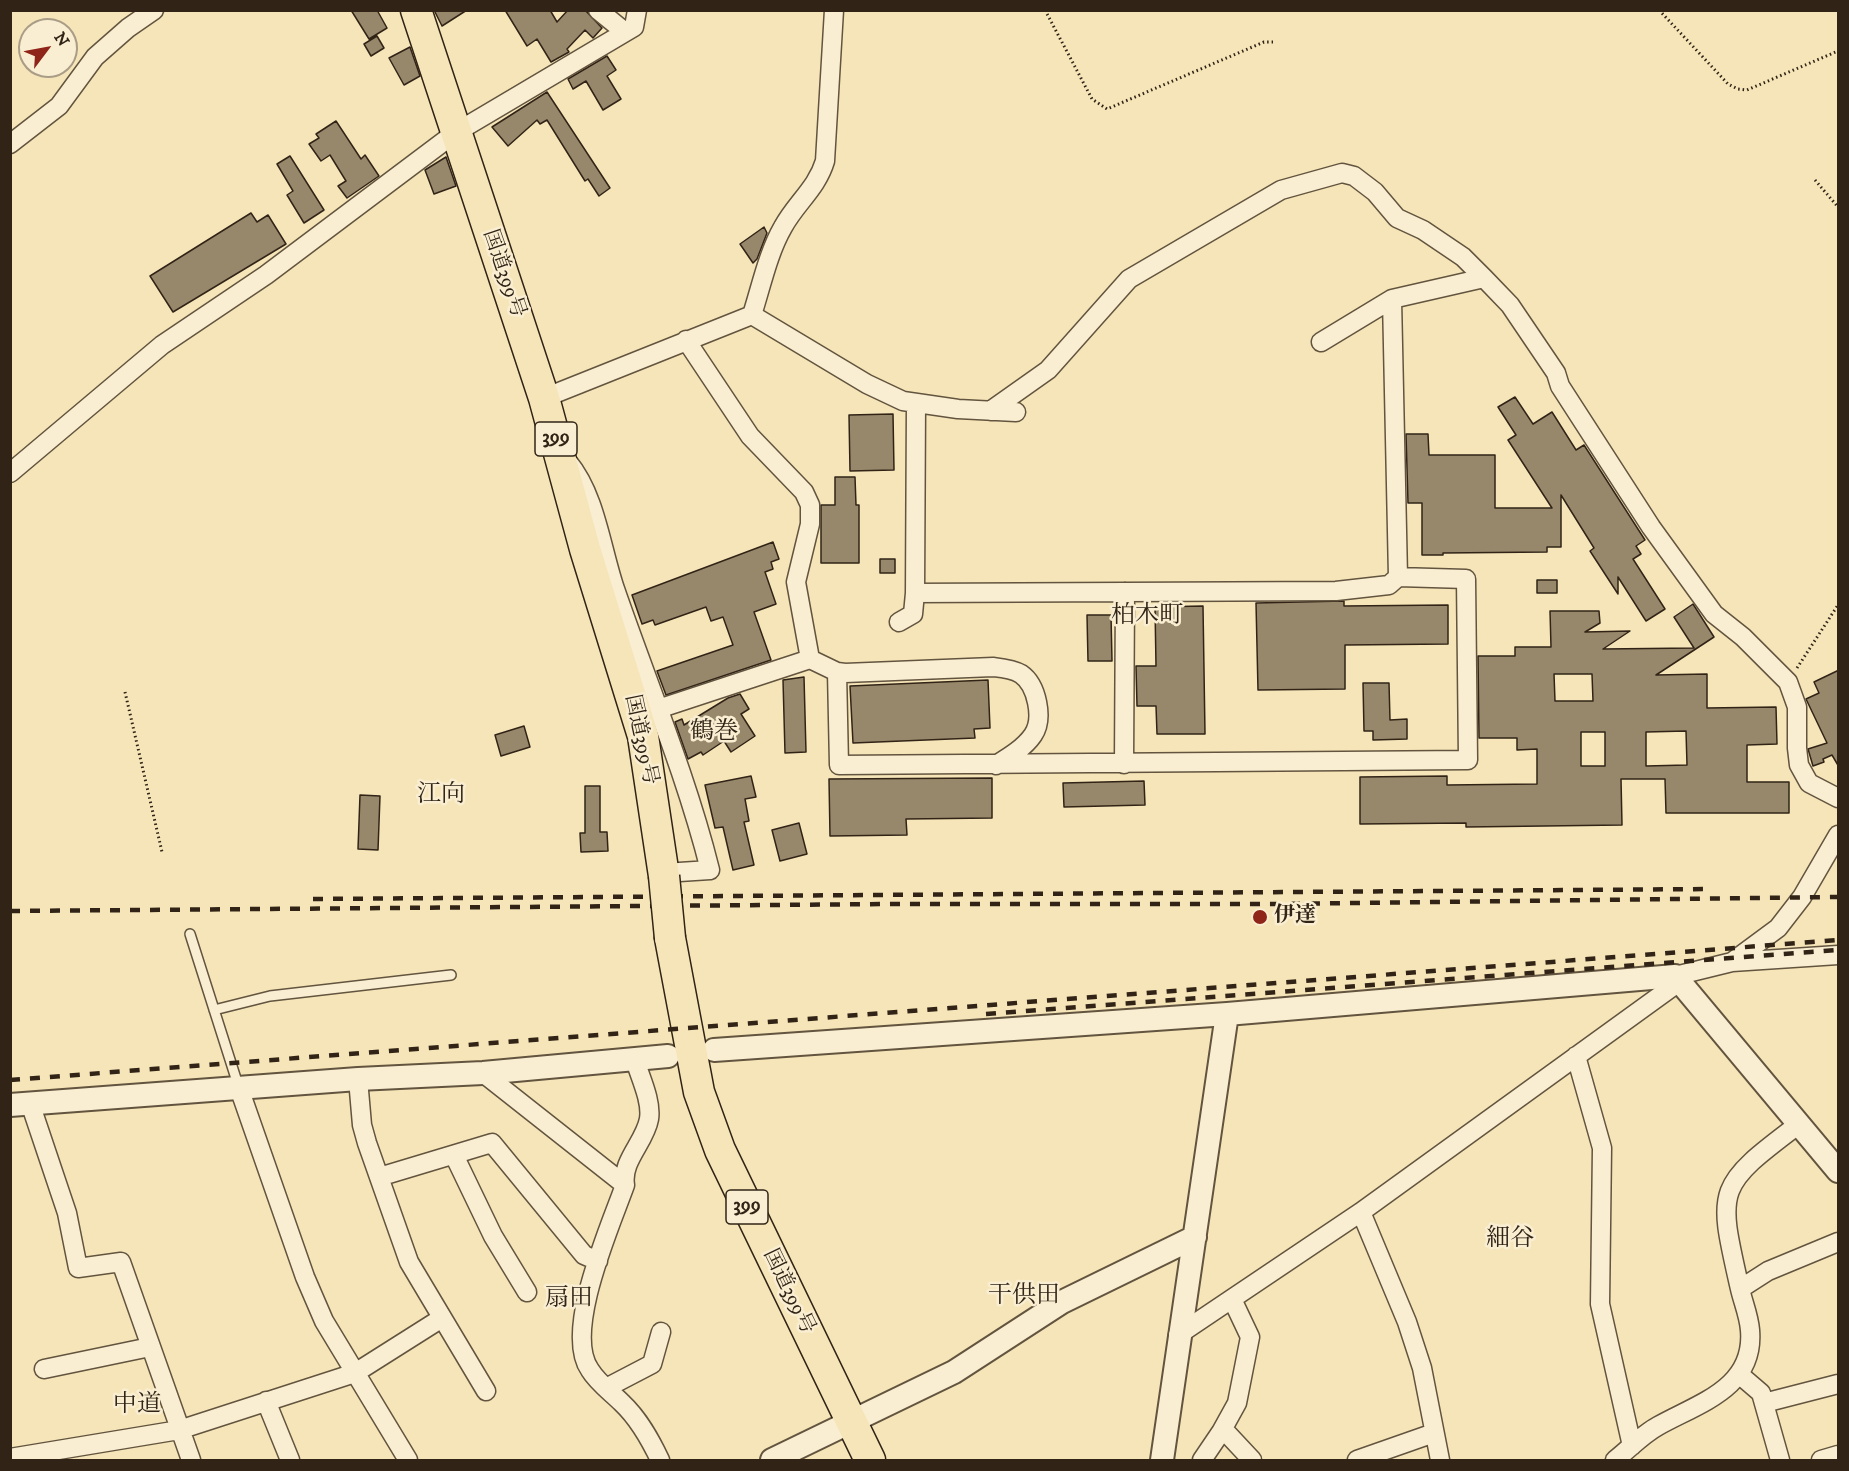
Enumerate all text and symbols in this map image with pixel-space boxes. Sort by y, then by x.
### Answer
north arrow [18,18,78,78]
text: N [50,29,74,50]
street label: 国道399号 [476,227,530,321]
road number: 399 [535,422,577,456]
district label: 柏木町 [1111,603,1183,631]
street label: 国道399号 [618,692,662,788]
district label: 鶴巻 [690,719,738,747]
district label: 江向 [417,782,465,810]
place label: 伊達 [1274,904,1316,930]
marker: 伊達 [1251,908,1269,926]
road number: 399 [726,1190,768,1224]
district label: 細谷 [1486,1226,1534,1254]
street label: 国道399号 [757,1245,819,1339]
district label: 干供田 [988,1283,1060,1311]
district label: 扇田 [545,1286,593,1314]
district label: 中道 [113,1392,161,1420]

